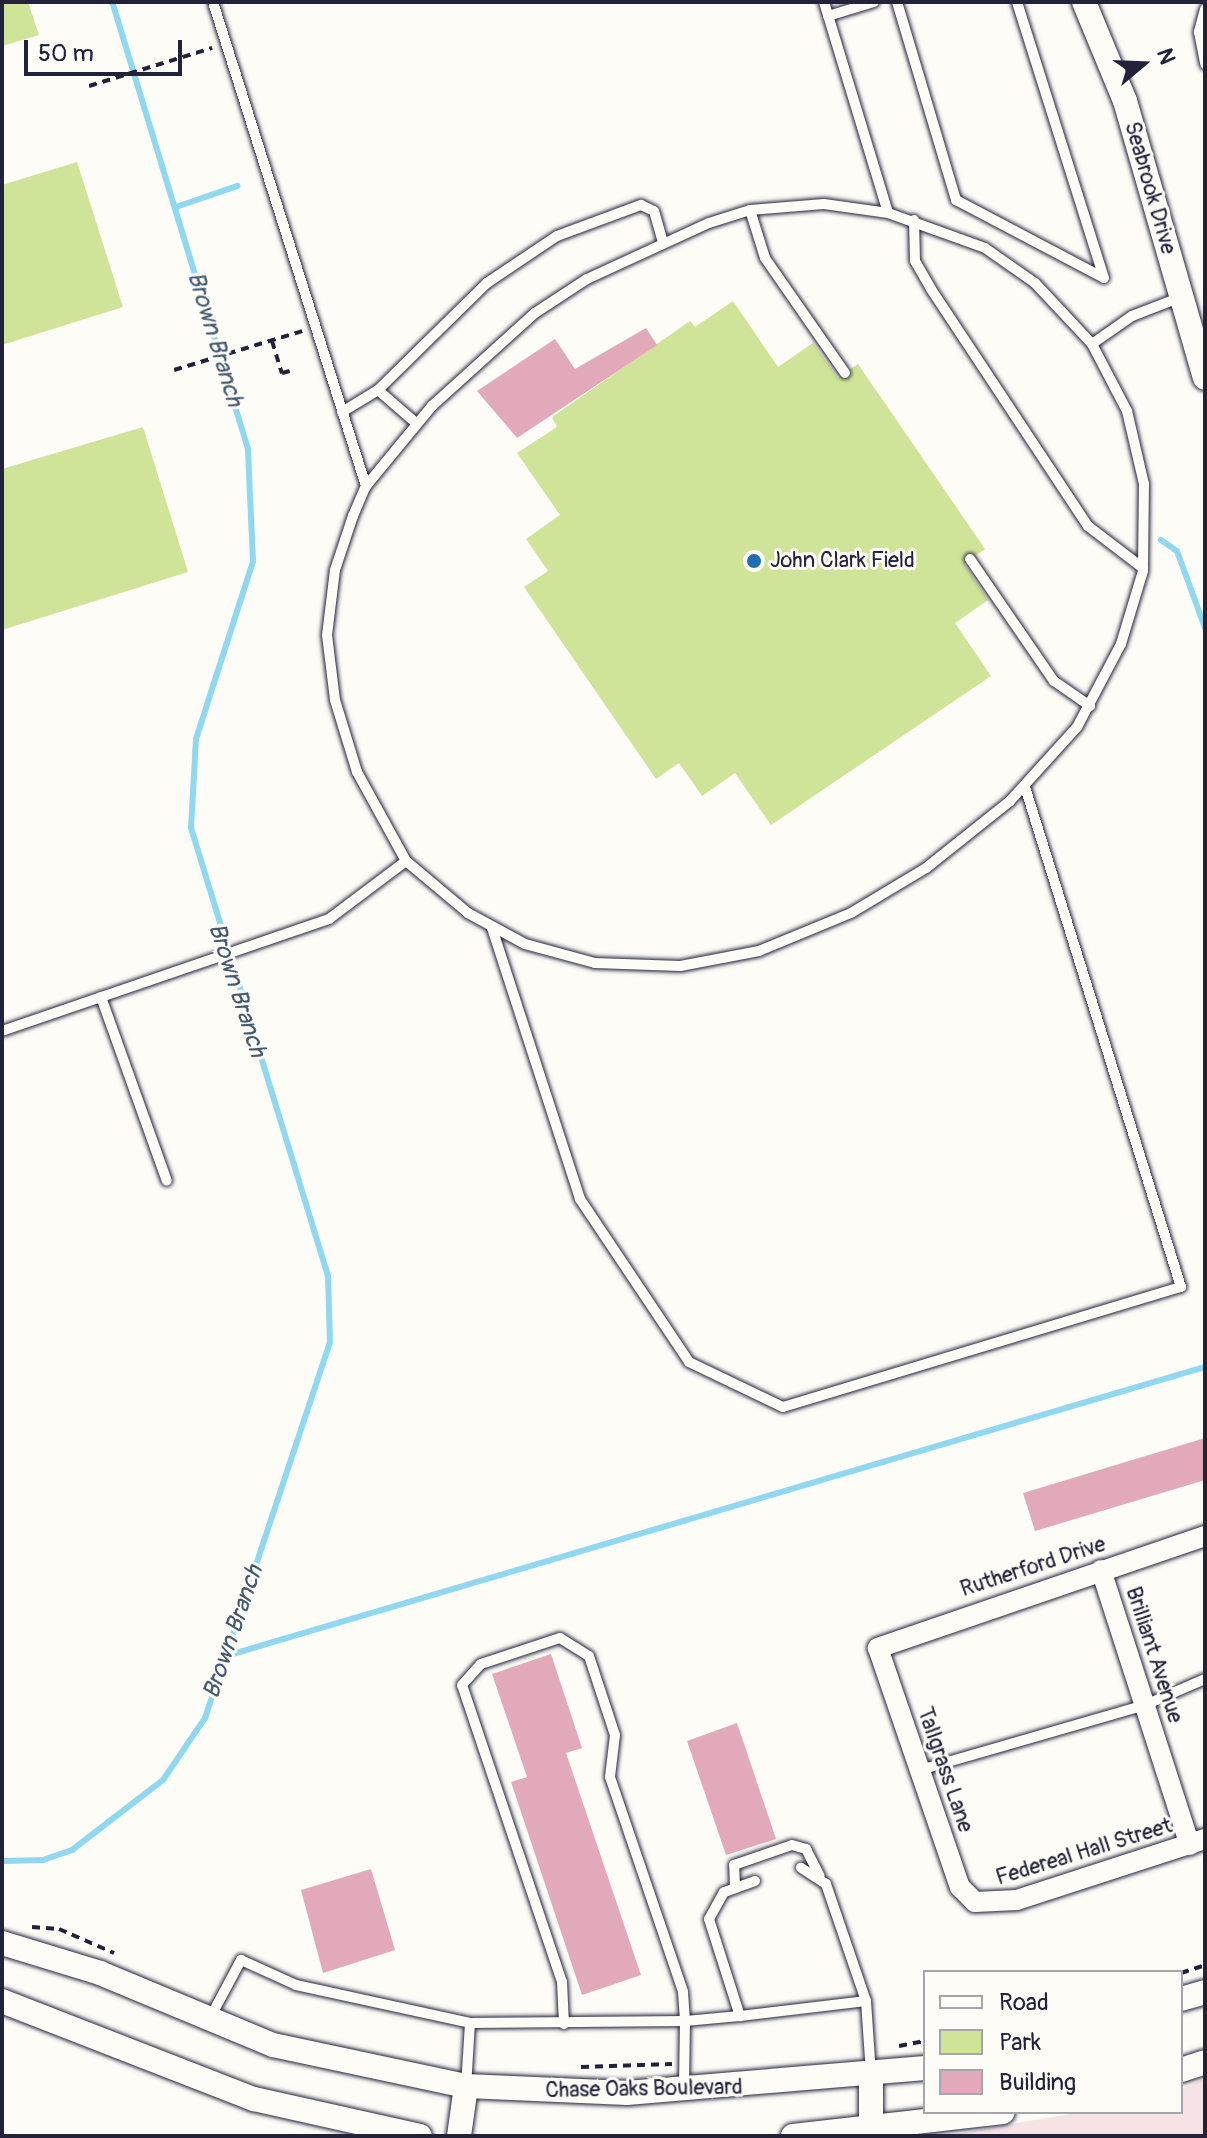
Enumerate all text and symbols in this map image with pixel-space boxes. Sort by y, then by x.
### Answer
scale bar [28,24,186,74]
north arrow [1103,24,1183,104]
text: 50 m [38,39,94,68]
text: N [1150,45,1181,68]
street label: Seabrook Drive [1118,119,1182,257]
water label: Brown Branch [181,268,249,410]
place label: John Clark Field [770,548,915,574]
marker: John Clark Field [745,552,763,570]
water label: Brown Branch [202,919,272,1061]
street label: Rutherford Drive [957,1531,1109,1603]
water label: Brown Branch [197,1562,269,1702]
street label: Brilliant Avenue [1120,1584,1188,1726]
street label: Tallgrass Lane [911,1704,979,1836]
street label: Federeal Hall Street [993,1813,1175,1891]
legend [923,1970,1183,2114]
text: Road [999,1988,1049,2017]
text: Park [999,2028,1041,2057]
text: Building [999,2068,1076,2097]
street label: Chase Oaks Boulevard [545,2074,743,2104]

